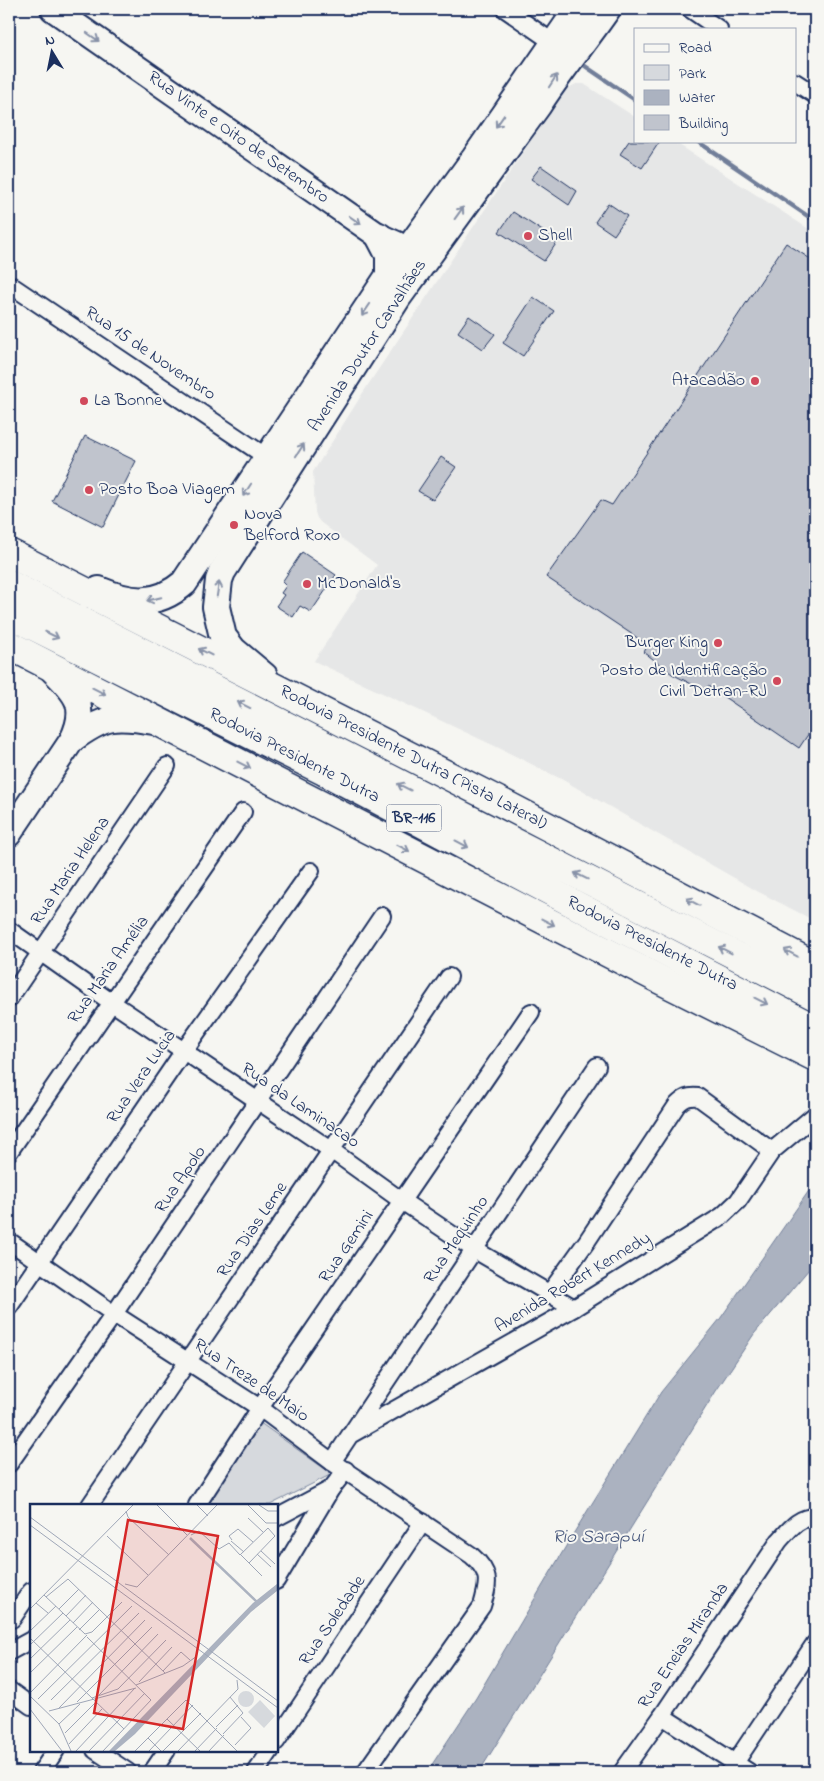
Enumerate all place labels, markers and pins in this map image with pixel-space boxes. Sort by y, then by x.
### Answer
place label: Shell [538,223,572,249]
marker: Shell [522,230,534,242]
place label: Atacadão [672,368,745,394]
marker: Atacadão [749,375,761,387]
place label: La Bonne [94,388,163,414]
marker: La Bonne [78,395,90,407]
place label: Posto Boa Viagem [99,477,235,504]
marker: Posto Boa Viagem [83,484,95,496]
place label: Nova Belford Roxo [243,502,340,549]
marker: Nova Belford Roxo [228,519,240,531]
place label: McDonald's [317,571,401,597]
marker: McDonald's [301,578,313,590]
place label: Burger King [624,630,708,657]
marker: Burger King [712,637,724,649]
place label: Posto de Identificação Civil Detran-RJ [600,658,767,705]
marker: Posto de Identificação Civil Detran-RJ [771,675,783,687]

